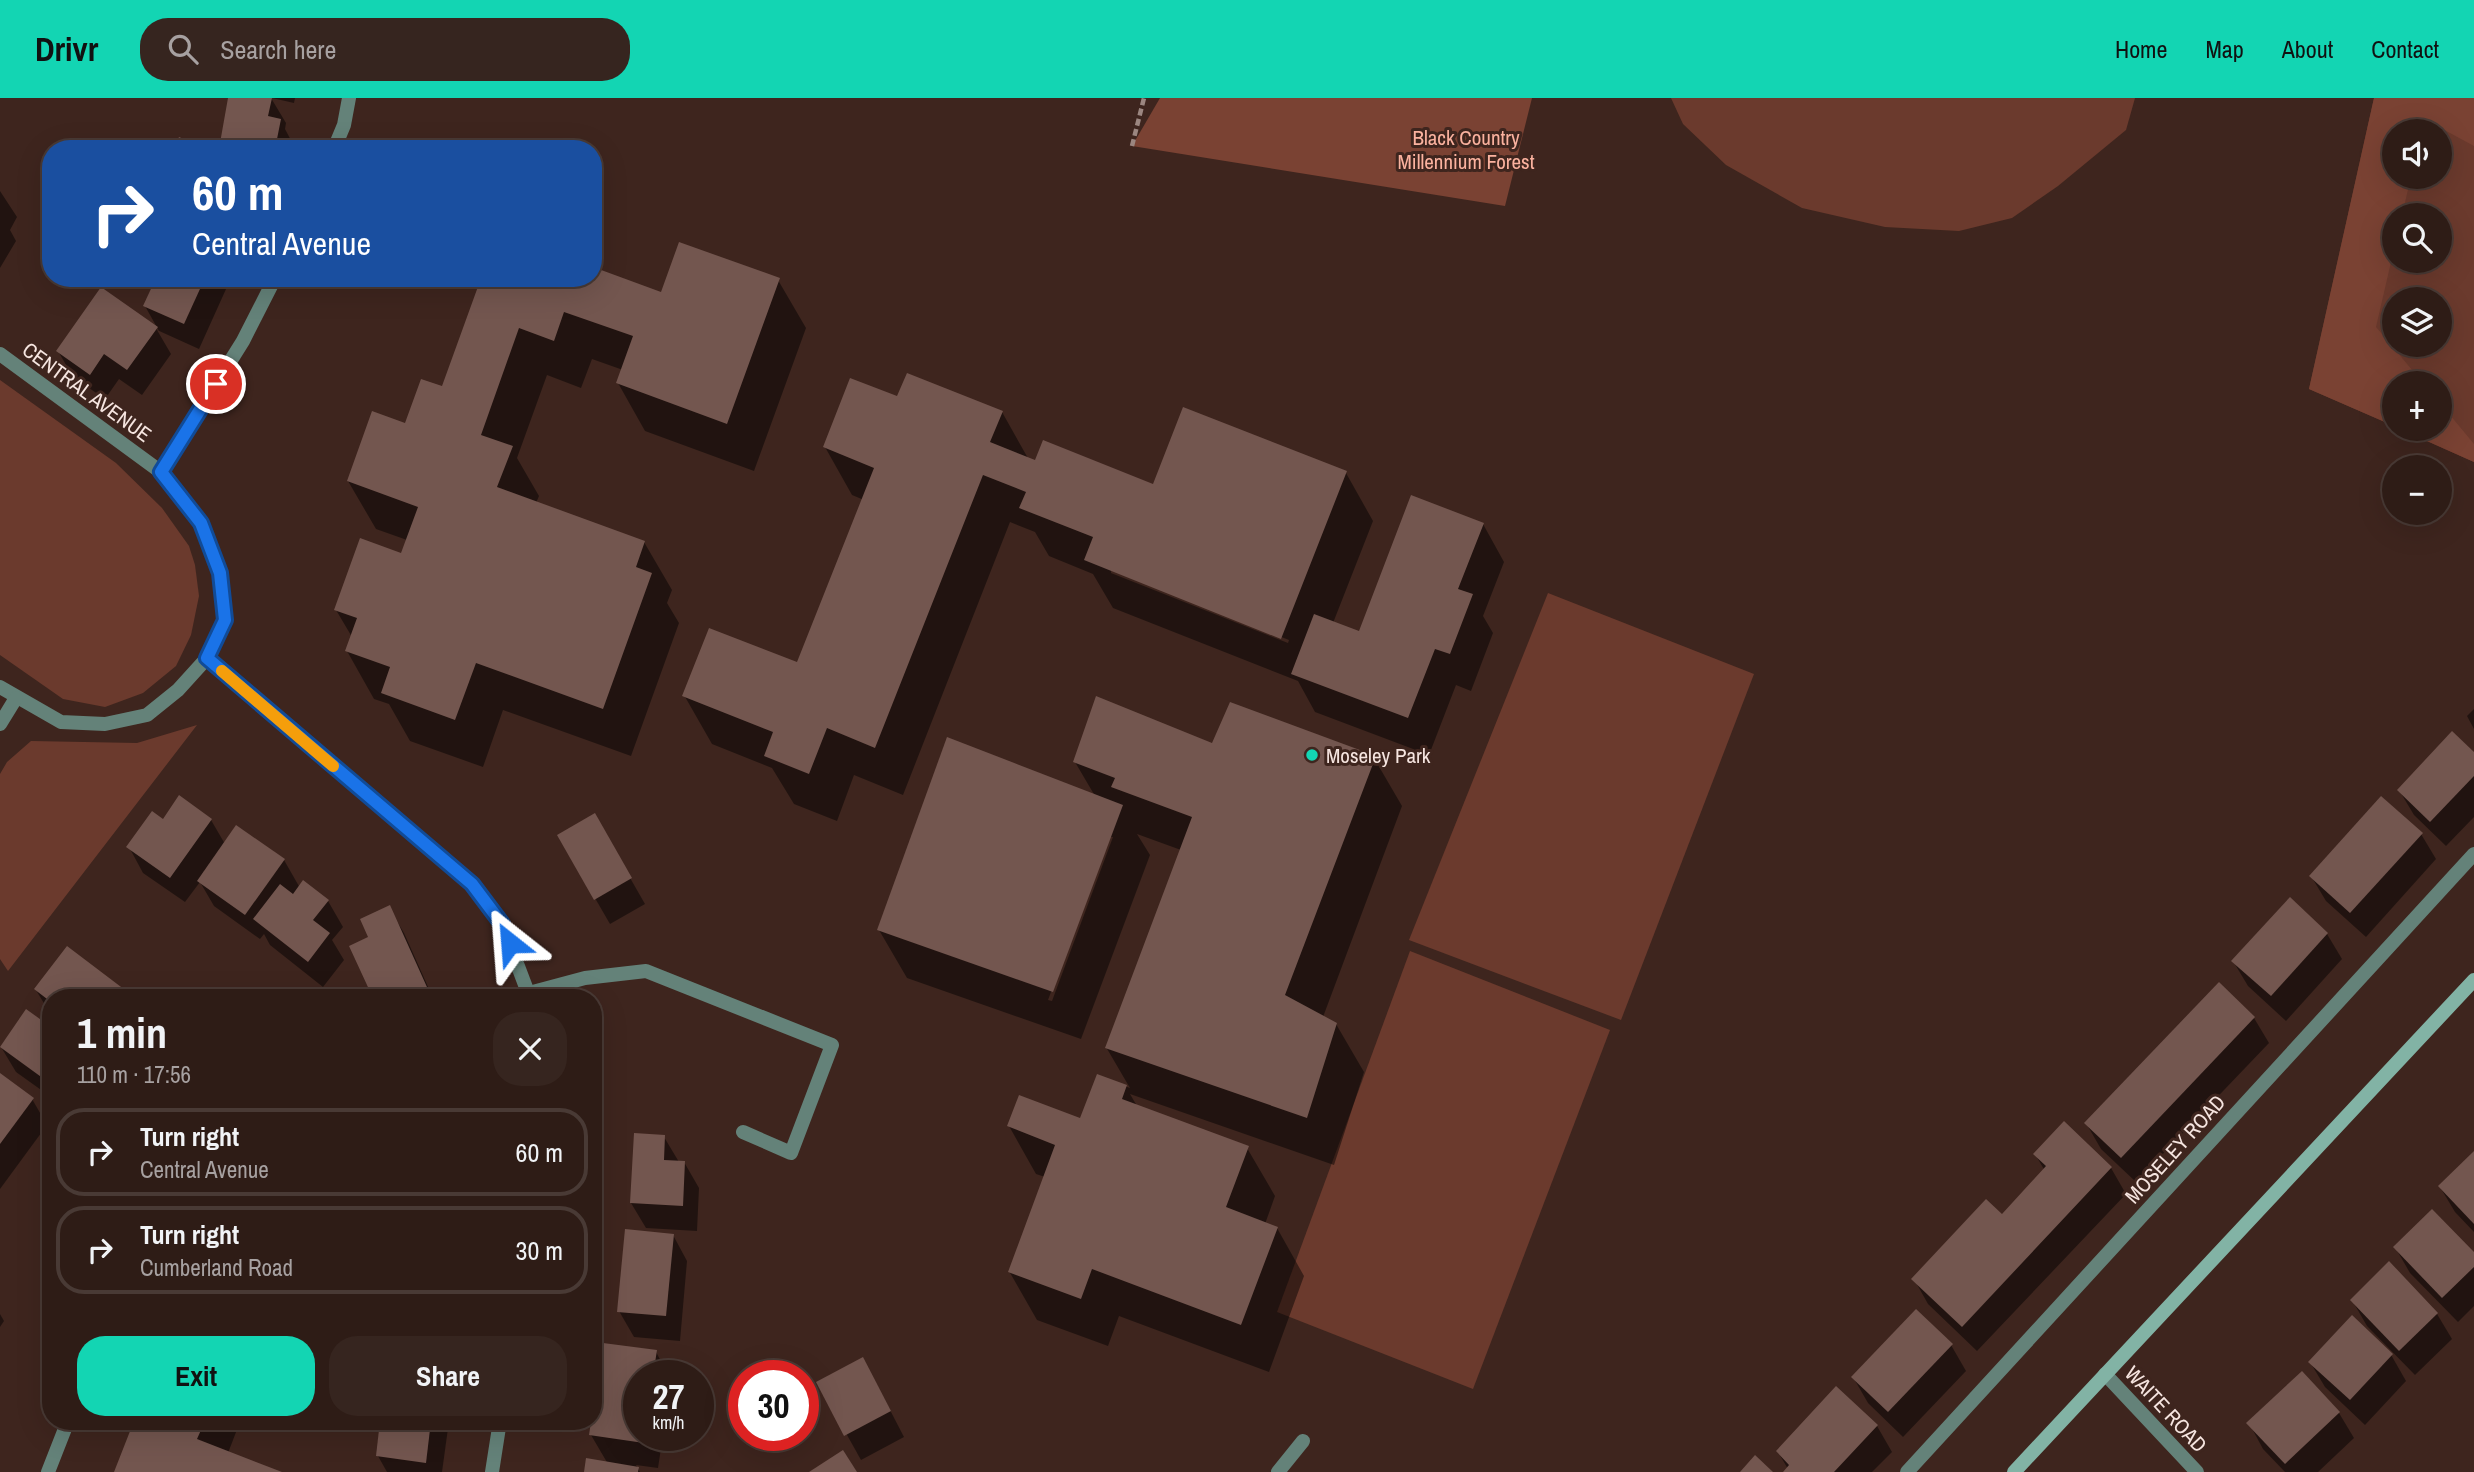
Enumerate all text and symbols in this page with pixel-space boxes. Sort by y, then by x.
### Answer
search box [140,18,630,81]
text: Drivr [35,27,98,71]
icon: search [164,30,202,68]
text: Search here [220,32,336,67]
text: Home [2115,33,2167,65]
text: Map [2205,33,2244,65]
text: About [2282,33,2333,65]
text: Contact [2371,33,2439,65]
map controls [2382,119,2452,525]
button: sound [2382,119,2452,189]
park label: Black Country Millennium Forest [1398,123,1535,176]
text: 60 m [192,159,284,225]
icon: right [77,168,168,259]
button: search [2382,203,2452,273]
text: Central Avenue [192,222,371,265]
button: layers [2382,287,2452,357]
street label: CENTRAL AVENUE [17,335,157,449]
pin [186,354,246,414]
icon: arrive [197,365,235,403]
button: + [2382,371,2452,441]
button: − [2382,455,2452,525]
place label: Moseley Park [1326,741,1431,770]
marker: Moseley Park [1304,747,1320,763]
position arrow [473,906,547,980]
text: 1 min [77,1005,167,1061]
button: close [493,1012,567,1086]
text: 110 m · 17:56 [77,1059,191,1090]
street label: MOSELEY ROAD [2118,1088,2232,1210]
text: Turn right [140,1119,239,1154]
icon: right [81,1133,119,1171]
text: 60 m [516,1135,563,1170]
text: Central Avenue [140,1154,269,1185]
text: Turn right [140,1217,239,1252]
icon: right [81,1231,119,1269]
text: 30 m [516,1233,563,1268]
text: Cumberland Road [140,1252,293,1283]
button: Exit [77,1336,315,1416]
button: Share [329,1336,567,1416]
street label: WAITE ROAD [2118,1359,2214,1459]
speed limit sign: 30 [728,1360,819,1451]
text: 27 [653,1373,684,1420]
text: km/h [653,1410,685,1435]

